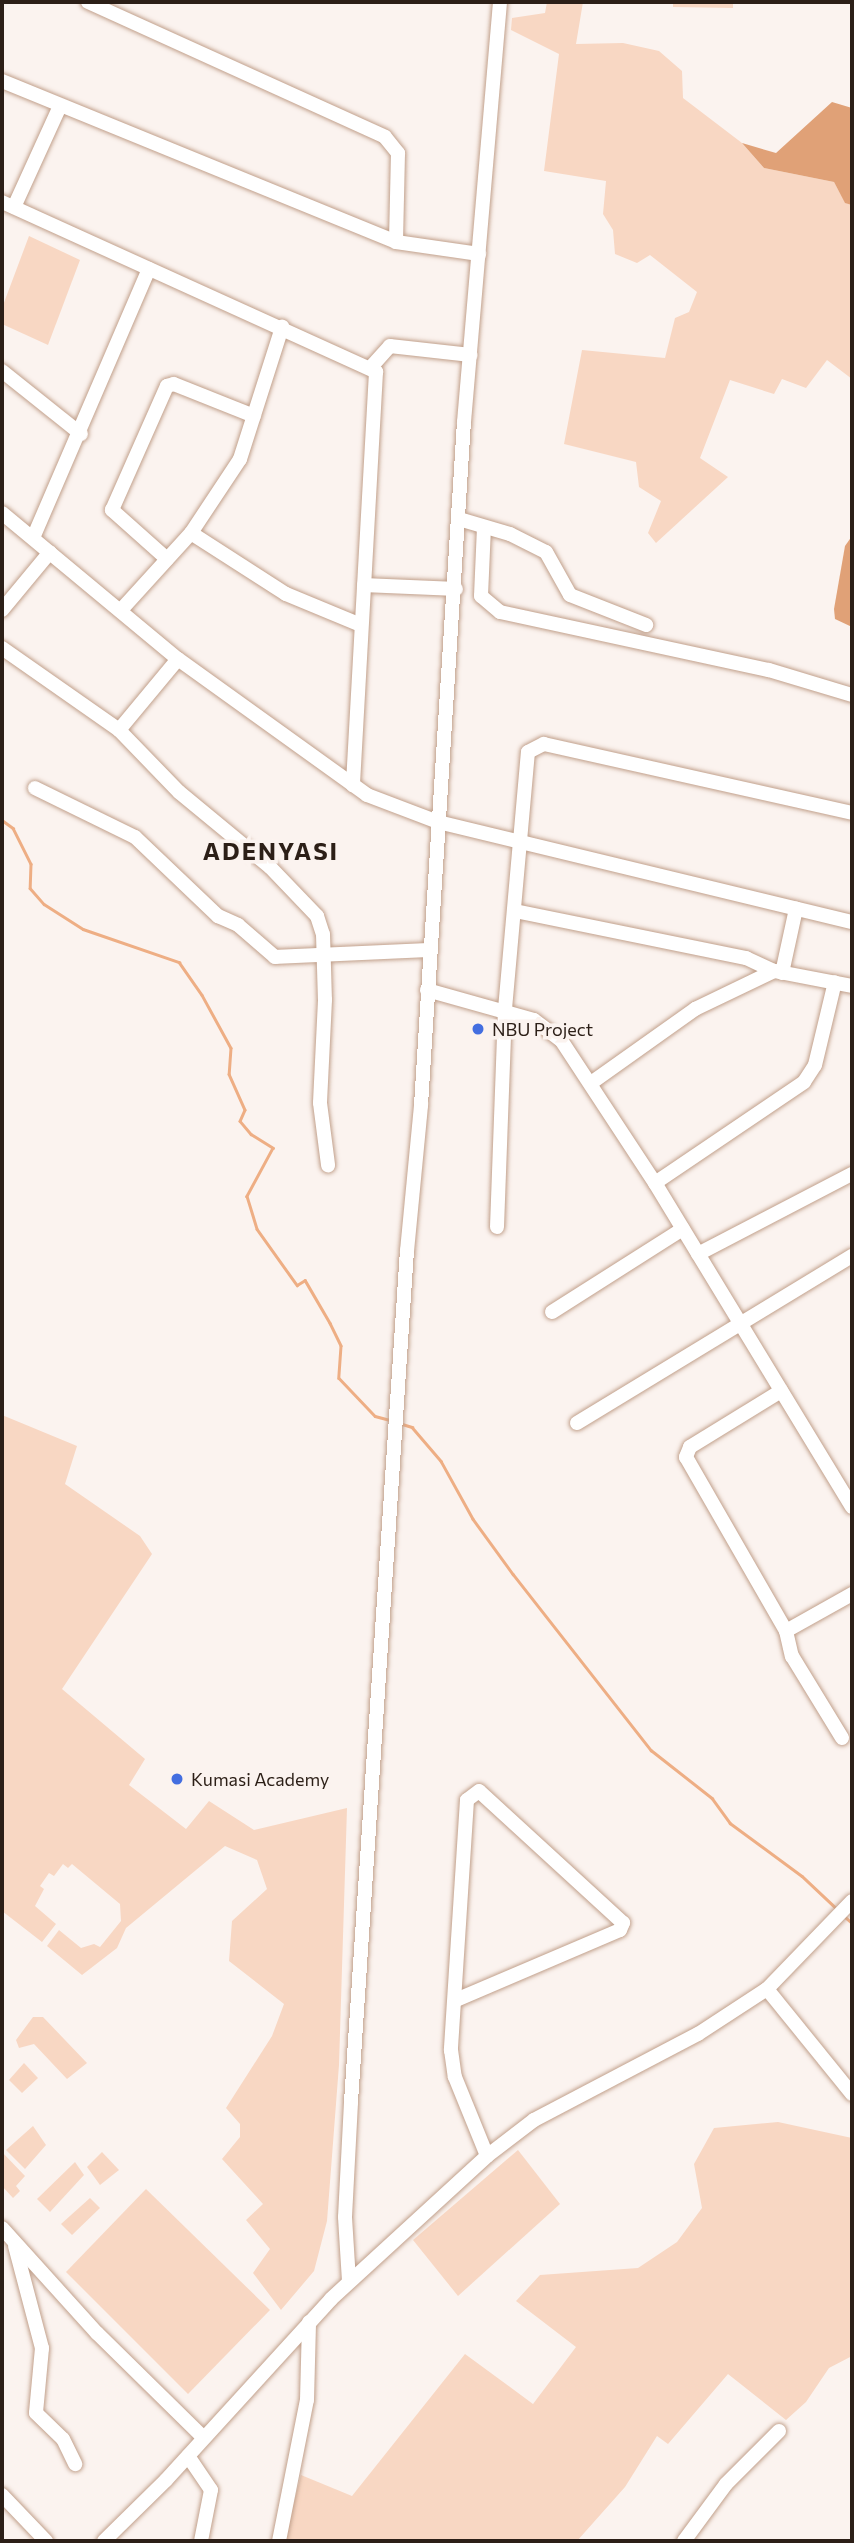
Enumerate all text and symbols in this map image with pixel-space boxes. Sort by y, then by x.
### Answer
district label: ADENYASI [204,837,338,865]
place label: NBU Project [492,1018,593,1040]
marker: NBU Project [470,1021,486,1037]
place label: Kumasi Academy [191,1768,329,1790]
marker: Kumasi Academy [169,1771,185,1787]

